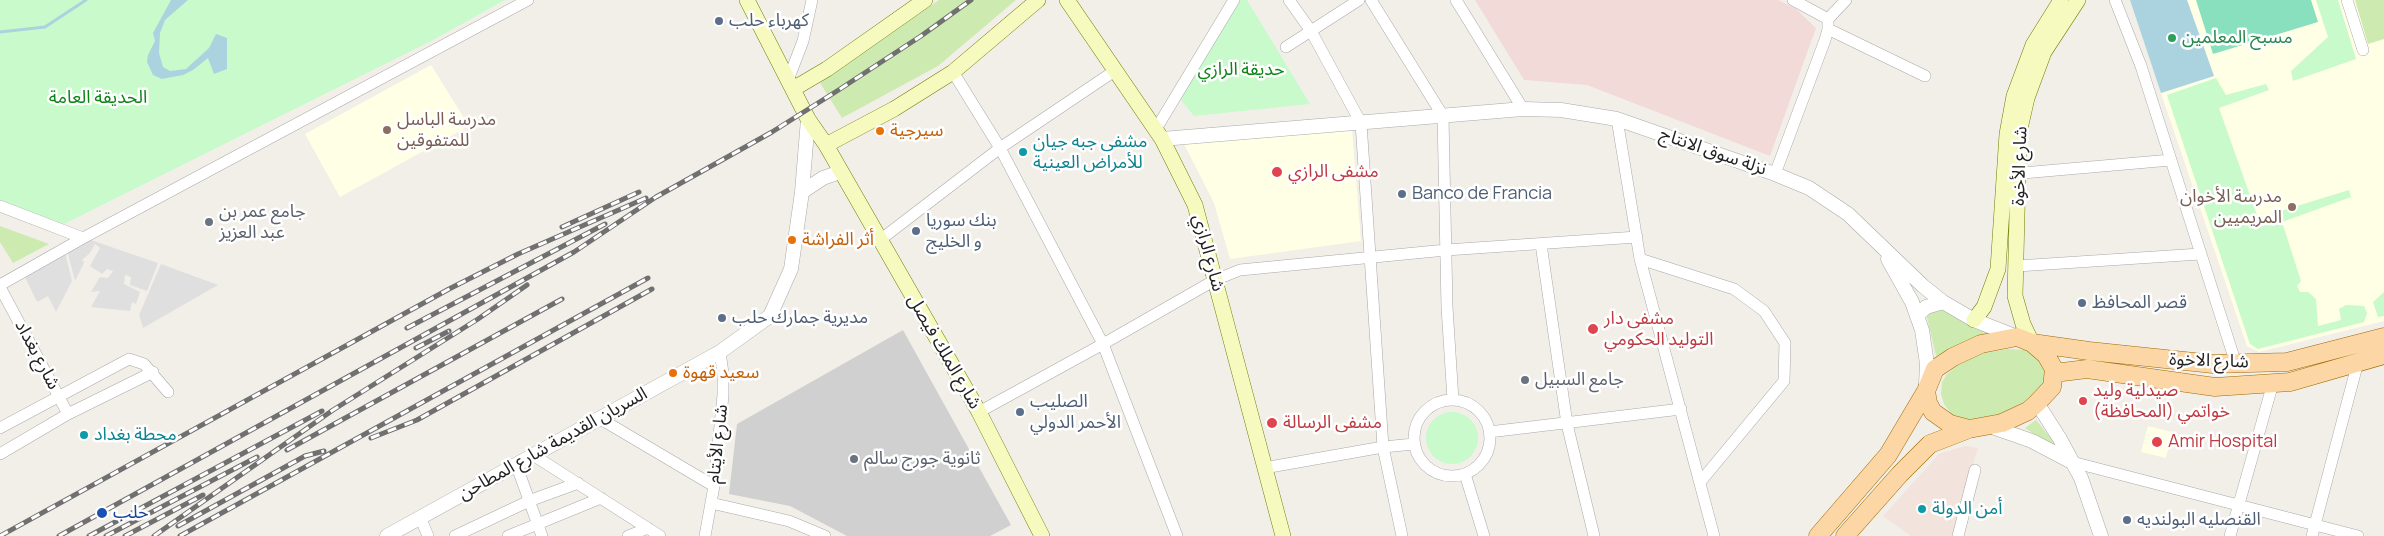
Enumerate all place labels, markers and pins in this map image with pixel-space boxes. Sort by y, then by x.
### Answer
place label: كهرباء حلب [729,10,809,32]
marker: كهرباء حلب [713,15,725,27]
place label: مسبح المعلمين [2182,27,2293,49]
marker: مسبح المعلمين [2166,32,2178,44]
place label: مدرسة الباسل للمتفوقين [397,109,496,152]
place label: سيرجية [890,120,943,142]
marker: مدرسة الباسل للمتفوقين [381,124,393,136]
marker: سيرجية [874,125,886,137]
place label: مشفى جبه جيان للأمراض العينية [1033,131,1148,173]
marker: مشفى جبه جيان للأمراض العينية [1017,146,1029,158]
place label: مشفى الرازي [1288,161,1379,183]
marker: مشفى الرازي [1270,165,1284,179]
place label: Banco de Francia [1412,183,1552,205]
place label: مدرسة الأخوان المريميين [2180,186,2282,228]
marker: Banco de Francia [1396,188,1408,200]
place label: جامع عمر بن عبد العزيز [219,201,306,243]
marker: مدرسة الأخوان المريميين [2286,201,2298,213]
place label: بنك سوريا و الخليج [926,210,997,252]
marker: جامع عمر بن عبد العزيز [203,216,215,228]
marker: بنك سوريا و الخليج [910,225,922,237]
place label: أثر الفراشة [802,229,874,251]
marker: أثر الفراشة [786,234,798,246]
place label: قصر المحافظ [2092,292,2187,314]
marker: قصر المحافظ [2076,297,2088,309]
place label: مديرية جمارك حلب [732,307,868,329]
place label: مشفى دار التوليد الحكومي [1604,308,1714,350]
marker: مديرية جمارك حلب [716,312,728,324]
marker: مشفى دار التوليد الحكومي [1586,322,1600,336]
place label: سعيد قهوة [683,362,759,384]
marker: سعيد قهوة [667,367,679,379]
place label: جامع السبيل [1535,369,1624,391]
marker: جامع السبيل [1519,374,1531,386]
place label: صيدلية وليد خواتمي (المحافظة) [2093,380,2230,422]
place label: الصليب الأحمر الدولي [1030,391,1121,434]
marker: صيدلية وليد خواتمي (المحافظة) [2077,395,2089,407]
marker: الصليب الأحمر الدولي [1014,406,1026,418]
place label: مشفى الرسالة [1283,412,1382,434]
marker: مشفى الرسالة [1265,416,1279,430]
place label: محطة بغداد [94,424,177,446]
marker: محطة بغداد [78,429,90,441]
place label: Amir Hospital [2168,431,2278,453]
marker: Amir Hospital [2150,435,2164,449]
place label: ثانوية جورج سالم [864,448,981,470]
marker: ثانوية جورج سالم [848,453,860,465]
place label: أمن الدولة [1932,498,2002,520]
place label: حلب [113,502,149,524]
marker: أمن الدولة [1916,503,1928,515]
marker: حلب [95,506,109,520]
place label: القنصليه البولنديه [2137,509,2261,531]
marker: القنصليه البولنديه [2121,514,2133,526]

